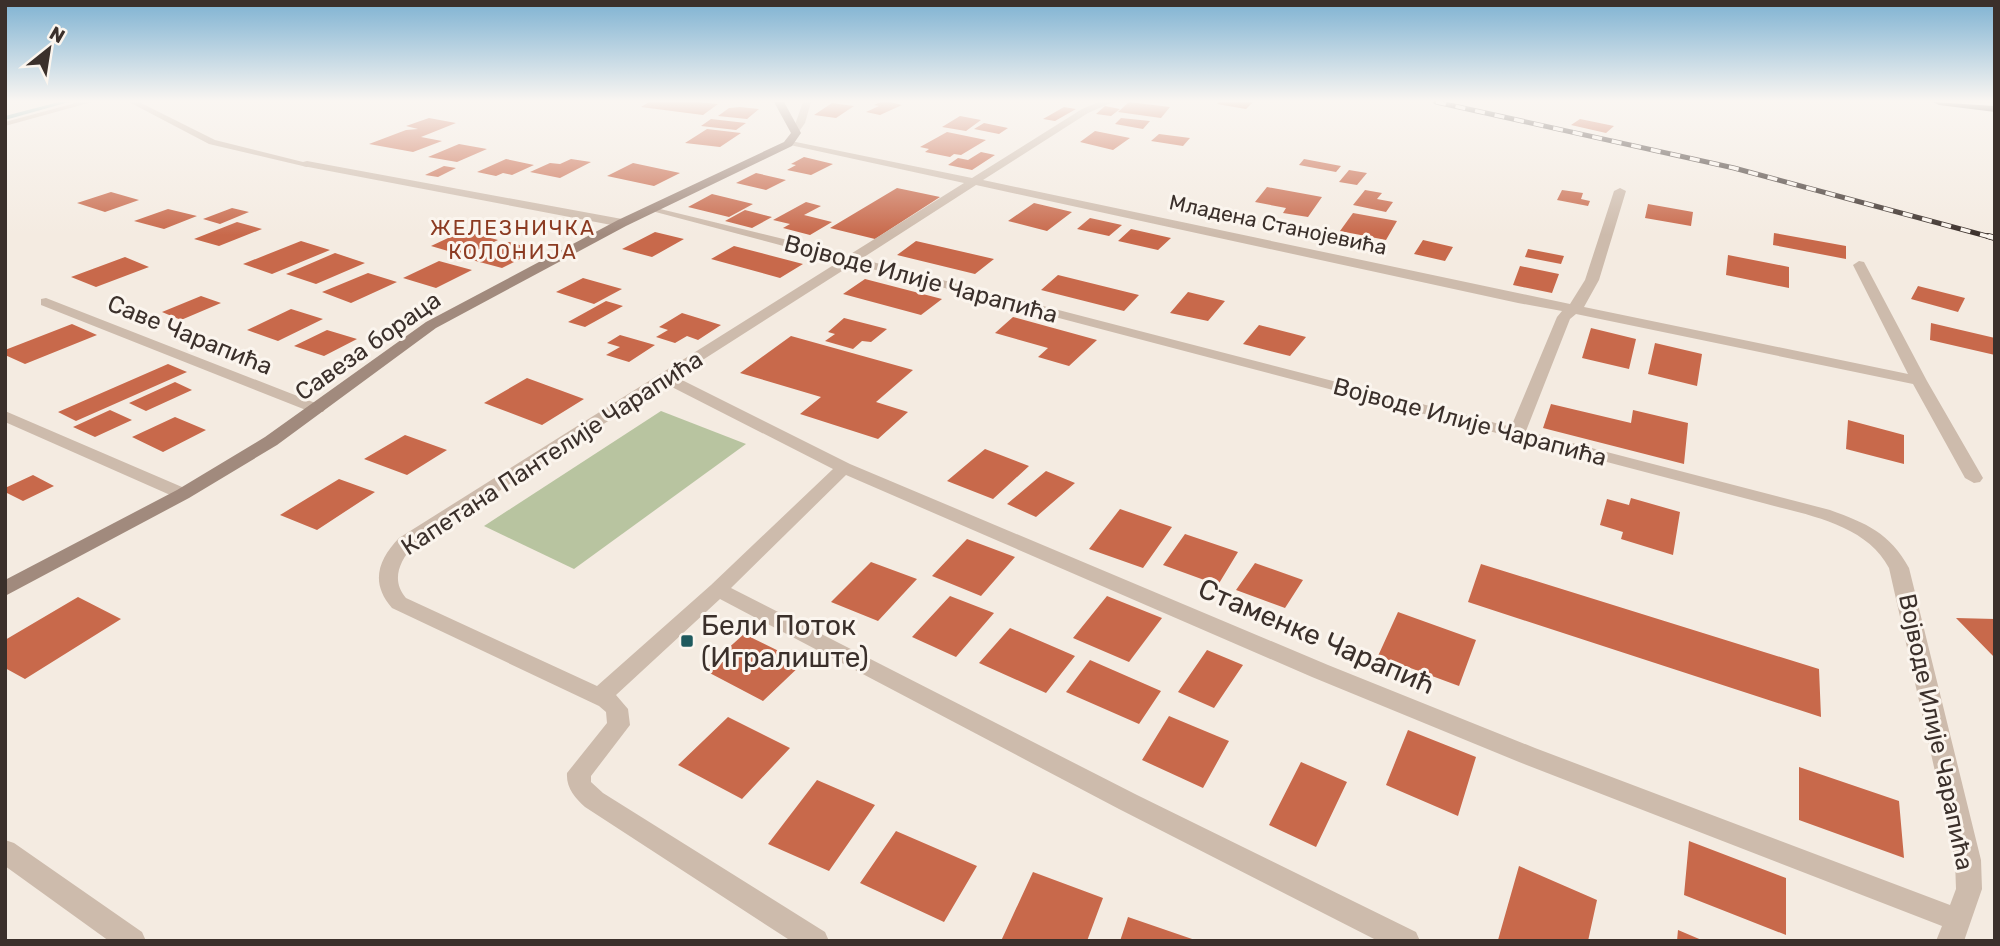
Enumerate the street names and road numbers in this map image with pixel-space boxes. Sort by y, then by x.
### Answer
street label: Младена Станојевића [1167,189,1389,260]
street label: Војводе Илије Чарапића [781,229,1061,329]
street label: Савеза бораца [290,286,446,406]
street label: Саве Чарапића [103,289,277,381]
street label: Капетана Пантелије Чарапића [396,345,708,561]
street label: Војводе Илије Чарапића [1330,372,1610,472]
street label: Стаменке Чарапић [1193,572,1440,701]
street label: Војводе Илије Чарапића [1893,591,1979,873]

